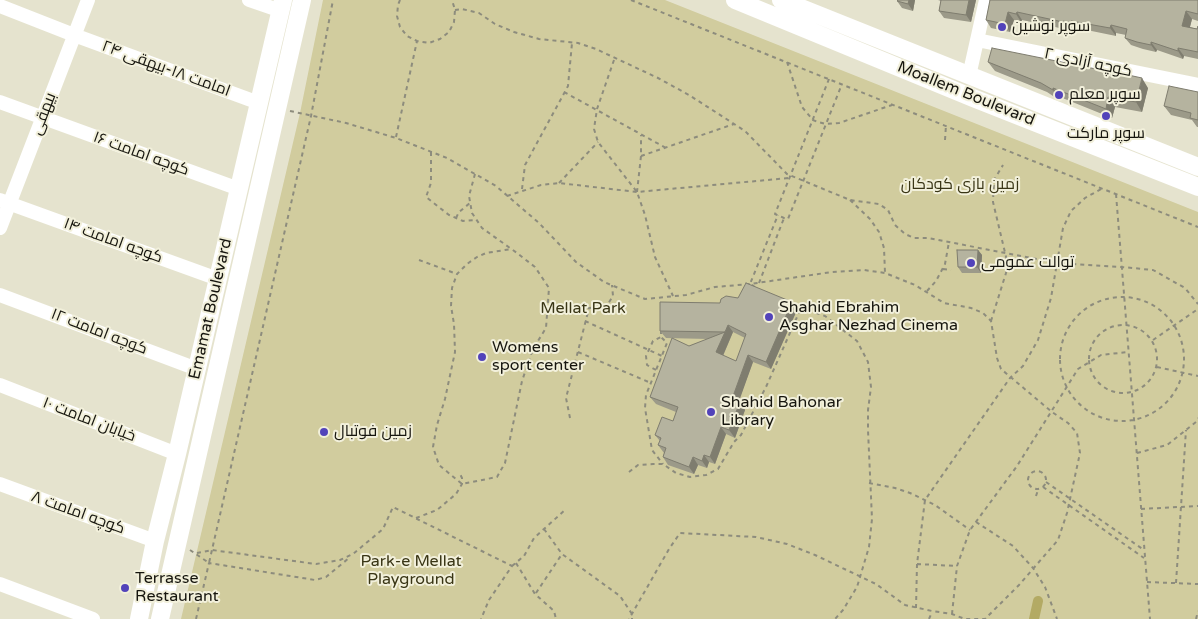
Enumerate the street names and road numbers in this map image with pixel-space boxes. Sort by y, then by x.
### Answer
street label: امامت ۱۸-بیهقی ۲۴ [99,37,233,101]
street label: کوچه آزادی ۲ [1042,44,1134,82]
street label: Moallem Boulevard [894,58,1038,130]
street label: بیهقی [27,90,61,138]
street label: کوچه امامت ۱۶ [90,128,192,180]
street label: کوچه امامت ۱۴ [61,214,165,268]
street label: Emamat Boulevard [185,237,237,381]
street label: کوچه امامت ۱۲ [48,305,150,359]
street label: خیابان امامت ۱۰ [40,394,138,446]
street label: کوچه امامت ۸ [29,487,127,539]

